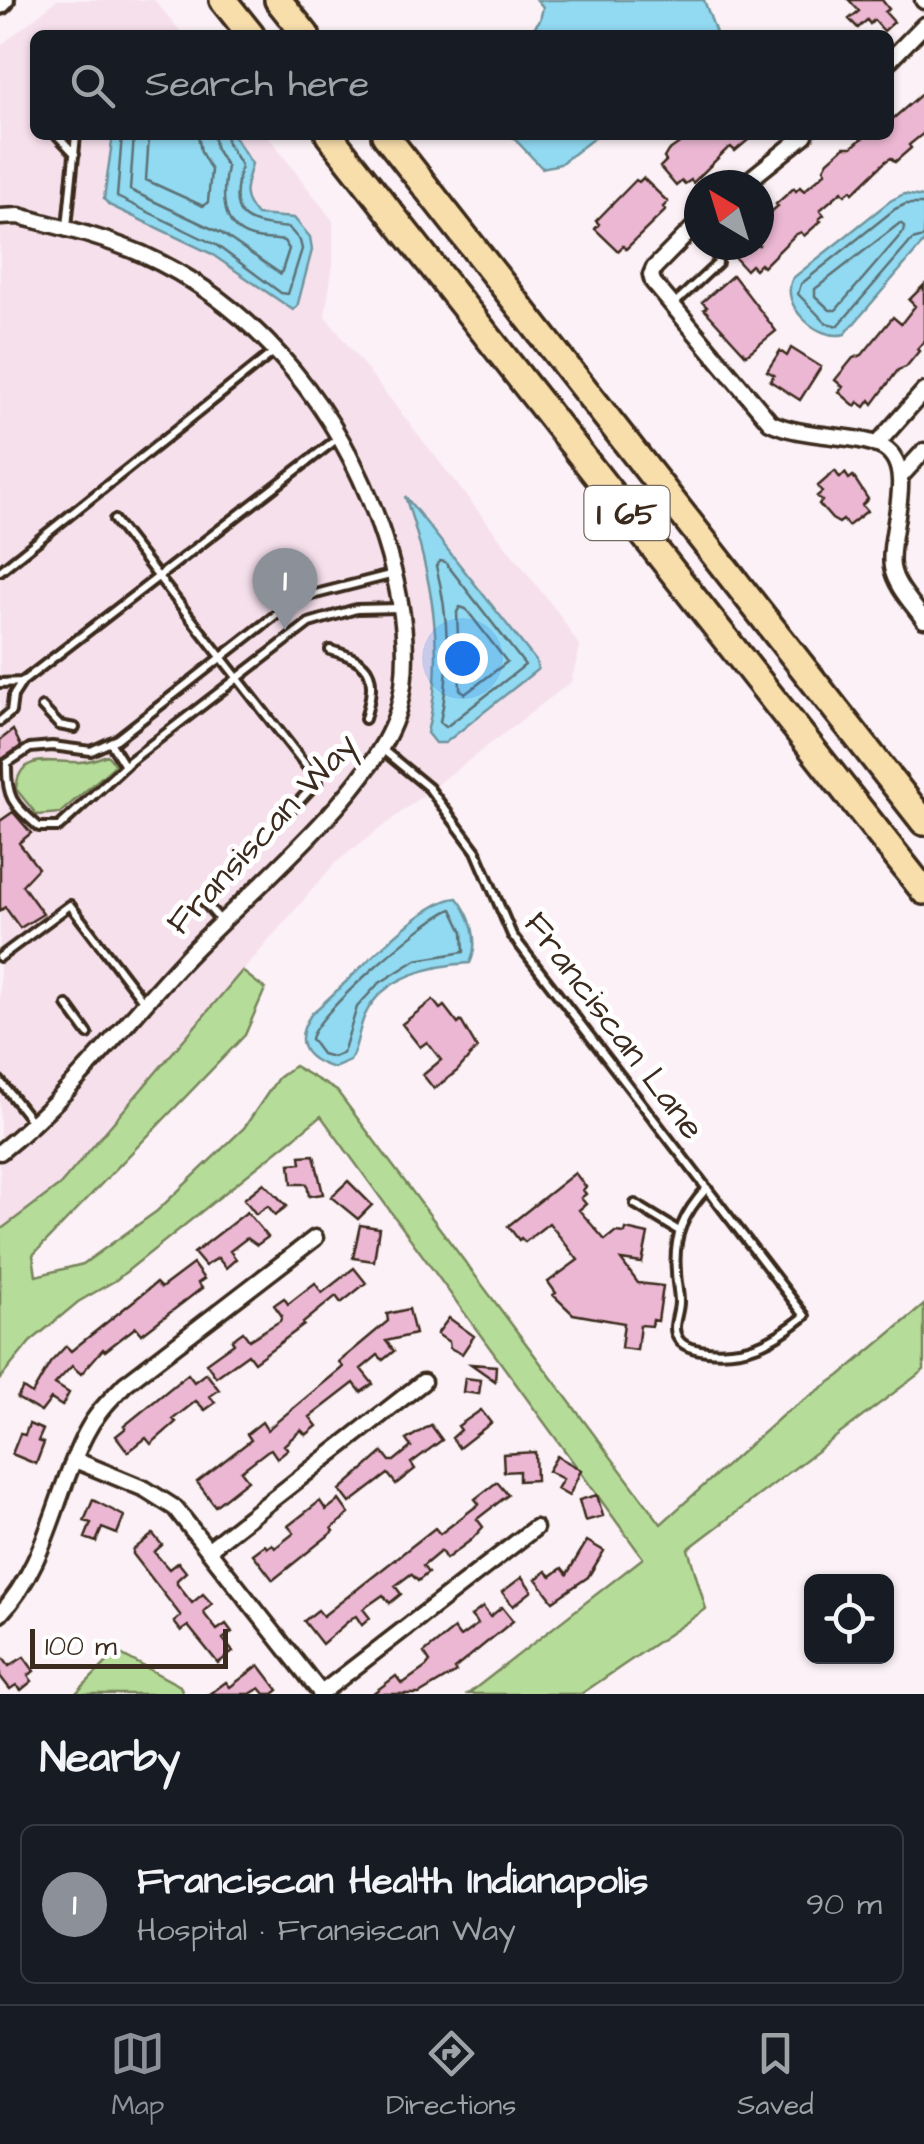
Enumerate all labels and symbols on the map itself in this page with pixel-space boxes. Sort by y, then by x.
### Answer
north arrow [684,170,774,260]
road number: I 65 [584,486,670,540]
pin: 1 [252,548,318,630]
your location [437,633,488,684]
street label: Fransiscan Way [155,722,370,947]
street label: Franciscan Lane [512,902,716,1150]
scale bar [30,1624,228,1668]

